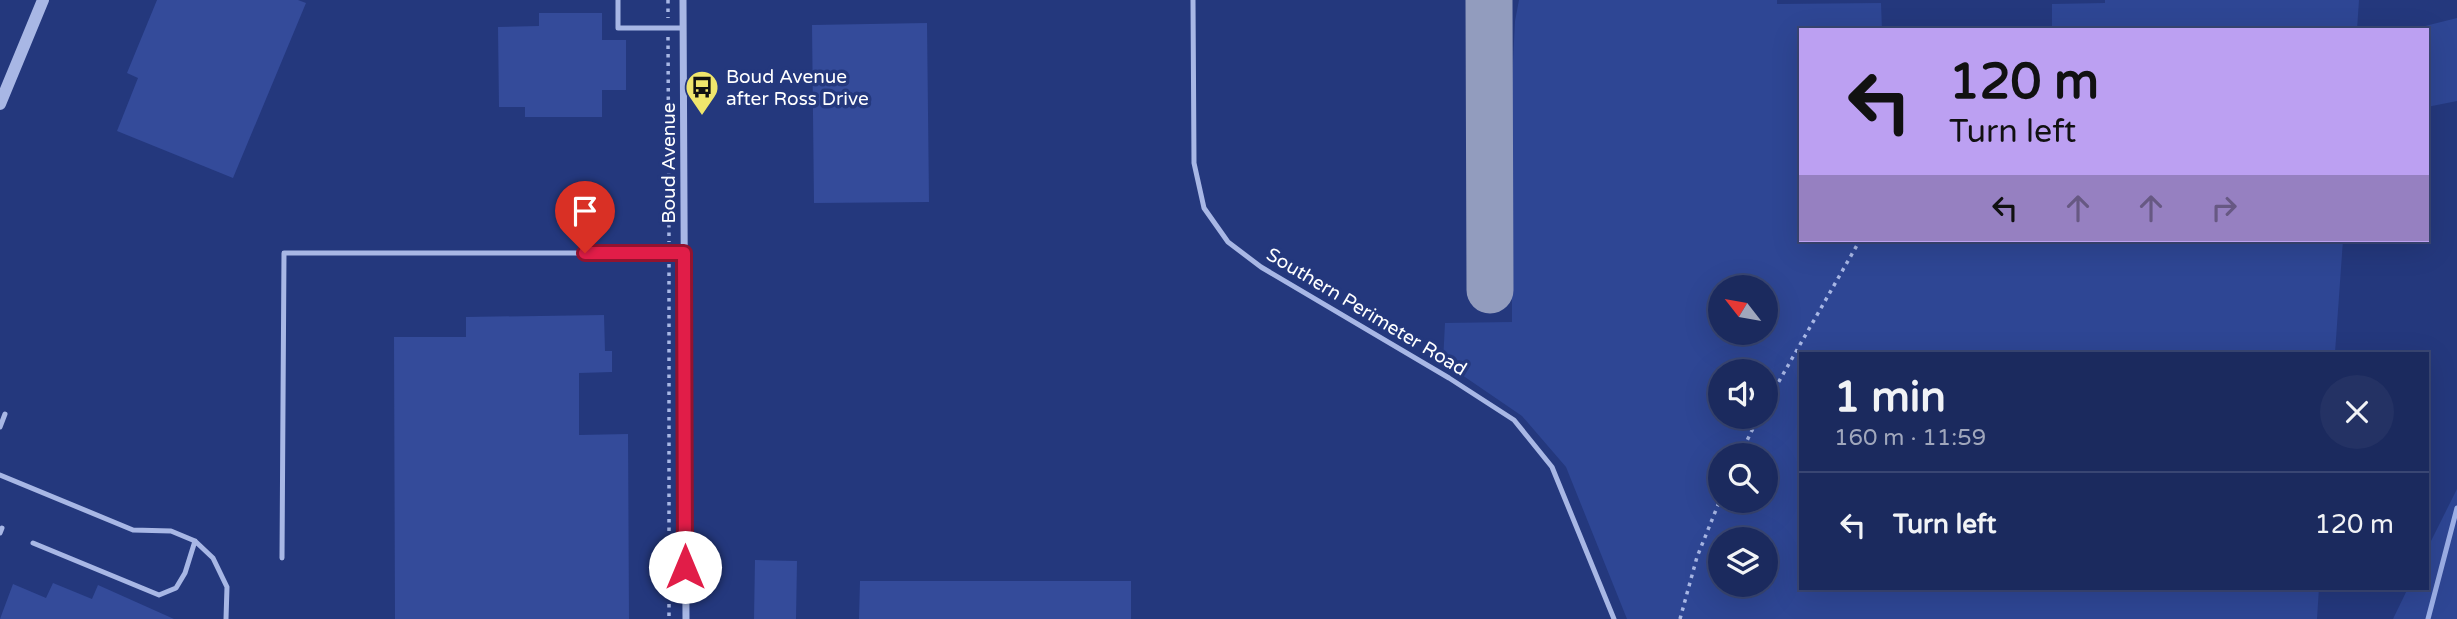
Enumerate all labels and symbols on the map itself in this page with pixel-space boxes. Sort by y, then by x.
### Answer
place label: Boud Avenue after Ross Drive [726,66,869,110]
bus stop icon: Boud Avenue after Ross Drive [683,68,721,117]
street label: Boud Avenue [658,102,680,224]
pin [555,181,615,253]
street label: Southern Perimeter Road [1262,243,1471,380]
north arrow [1708,275,1778,345]
position arrow [648,530,722,604]

